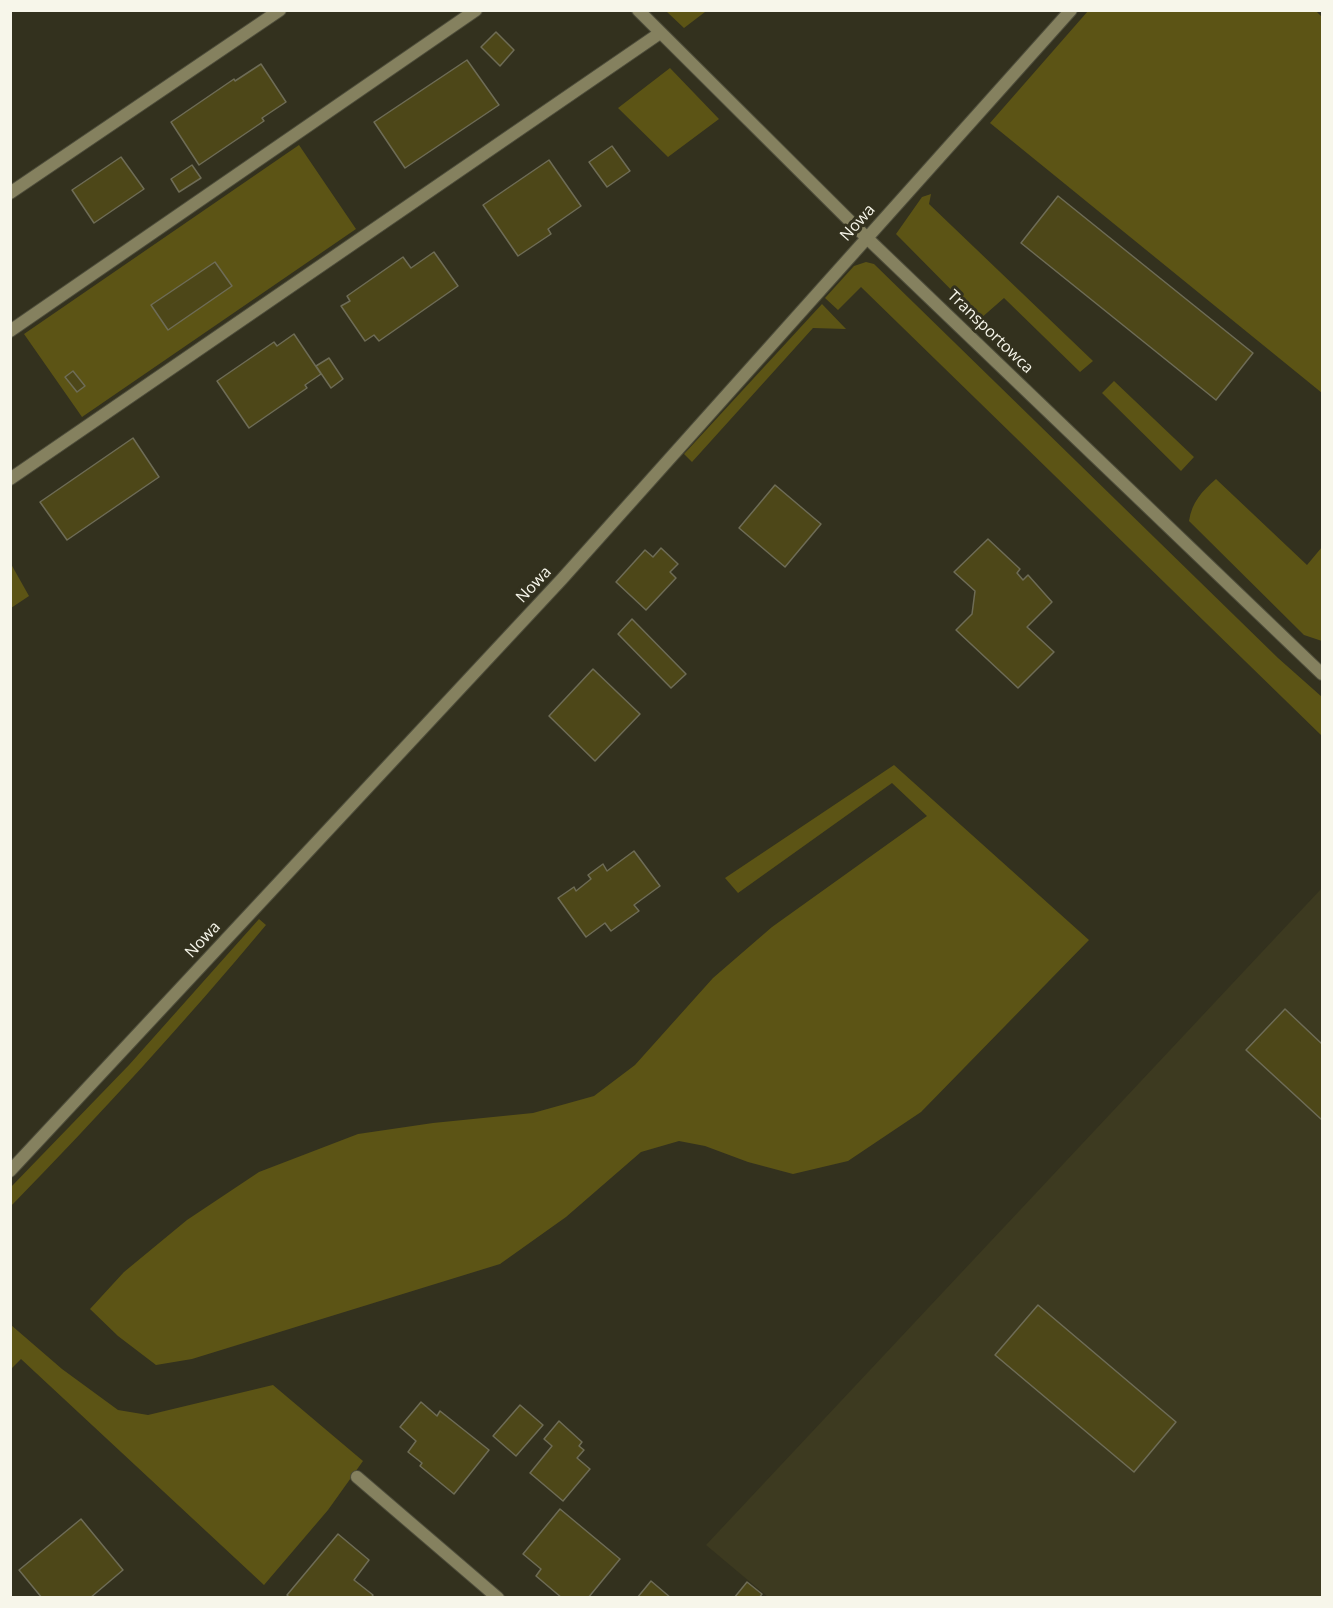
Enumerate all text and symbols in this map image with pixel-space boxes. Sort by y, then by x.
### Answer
street label: Nowa [836,201,880,245]
street label: Transportowca [943,286,1037,378]
street label: Nowa [512,563,556,607]
street label: Nowa [181,918,225,962]

